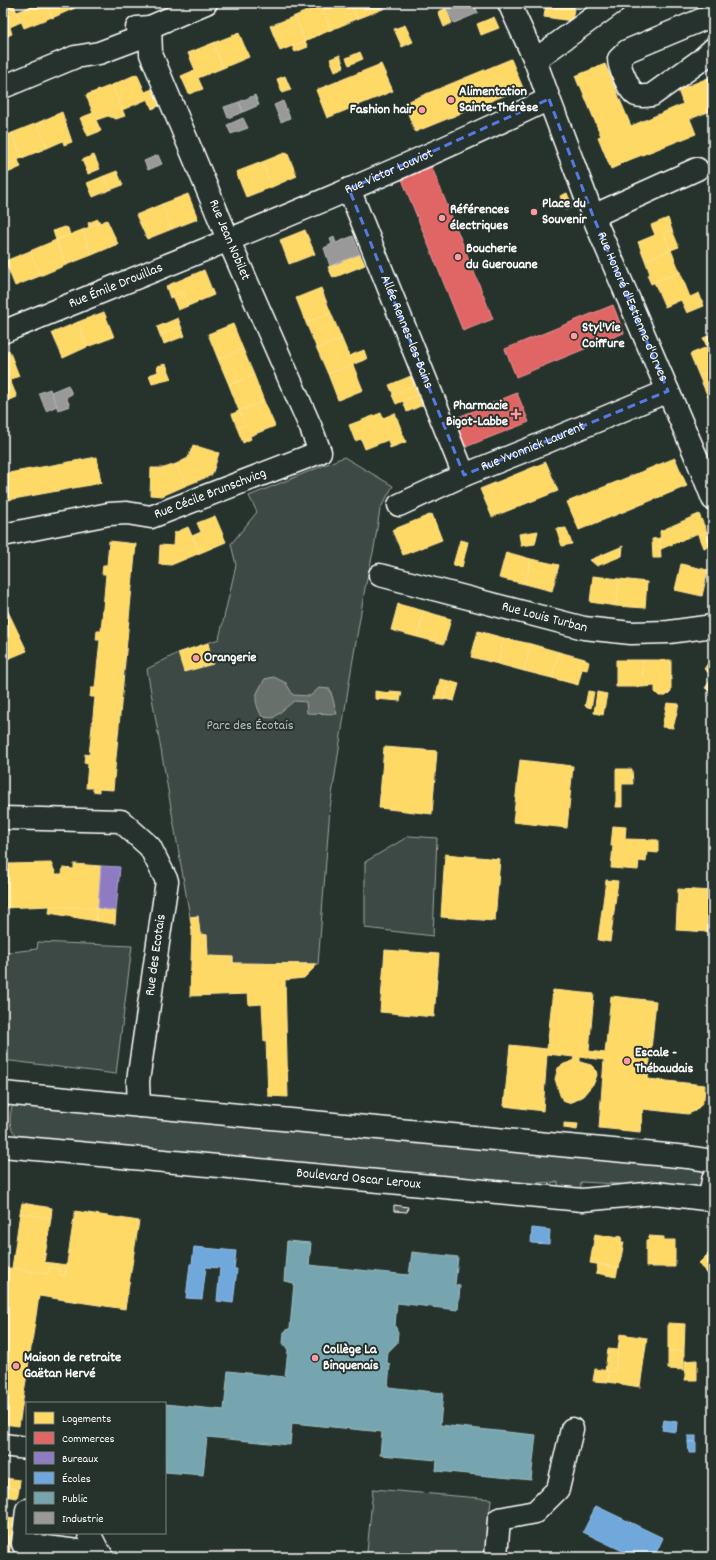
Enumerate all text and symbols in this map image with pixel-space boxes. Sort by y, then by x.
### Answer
place label: Alimentation Sainte-Thérèse [459,82,538,118]
marker: Alimentation Sainte-Thérèse [446,95,456,105]
place label: Fashion hair [350,100,415,120]
marker: Fashion hair [417,105,427,115]
street label: Rue Victor Louviot [342,144,437,200]
place label: Place du Souvenir [542,194,587,230]
street label: Rue Jean Nobilet [203,196,255,284]
place label: Références électriques [450,200,509,236]
marker: Place du Souvenir [529,207,539,217]
marker: Références électriques [437,213,447,223]
street label: Rue Honoré d'Estienne d'Orves [591,229,673,385]
place label: Boucherie du Guerouane [466,239,538,275]
marker: Boucherie du Guerouane [453,252,463,262]
street label: Rue Émile Drouillas [66,258,166,314]
street label: Allée Rennes-les-Bains [375,272,438,392]
place label: Styl'Vie Coiffure [582,318,625,354]
marker: Styl'Vie Coiffure [569,331,579,341]
place label: Pharmacie Bigot-Labbe [446,396,508,432]
marker: Pharmacie Bigot-Labbe [511,409,521,419]
street label: Rue Yvonnick Laurent [478,417,588,477]
street label: Rue Cécile Brunschvicg [151,464,269,525]
street label: Rue Louis Turban [499,597,590,638]
place label: Orangerie [204,648,256,668]
marker: Orangerie [191,653,201,663]
park label: Parc des Écotais [206,716,294,736]
street label: Rue des Ecotais [140,913,172,997]
place label: Escale - Thébaudais [635,1043,693,1079]
marker: Escale - Thébaudais [622,1056,632,1066]
street label: Boulevard Oscar Leroux [295,1163,422,1195]
place label: Collège La Binquenais [323,1340,379,1376]
place label: Maison de retraite Gaëtan Hervé [24,1348,121,1384]
marker: Collège La Binquenais [310,1353,320,1363]
marker: Maison de retraite Gaëtan Hervé [11,1361,21,1371]
legend [26,1402,166,1534]
text: Logements [62,1411,111,1428]
text: Commerces [62,1431,115,1448]
text: Bureaux [62,1451,98,1468]
text: Écoles [62,1471,91,1488]
text: Public [62,1491,88,1508]
text: Industrie [62,1511,103,1528]

